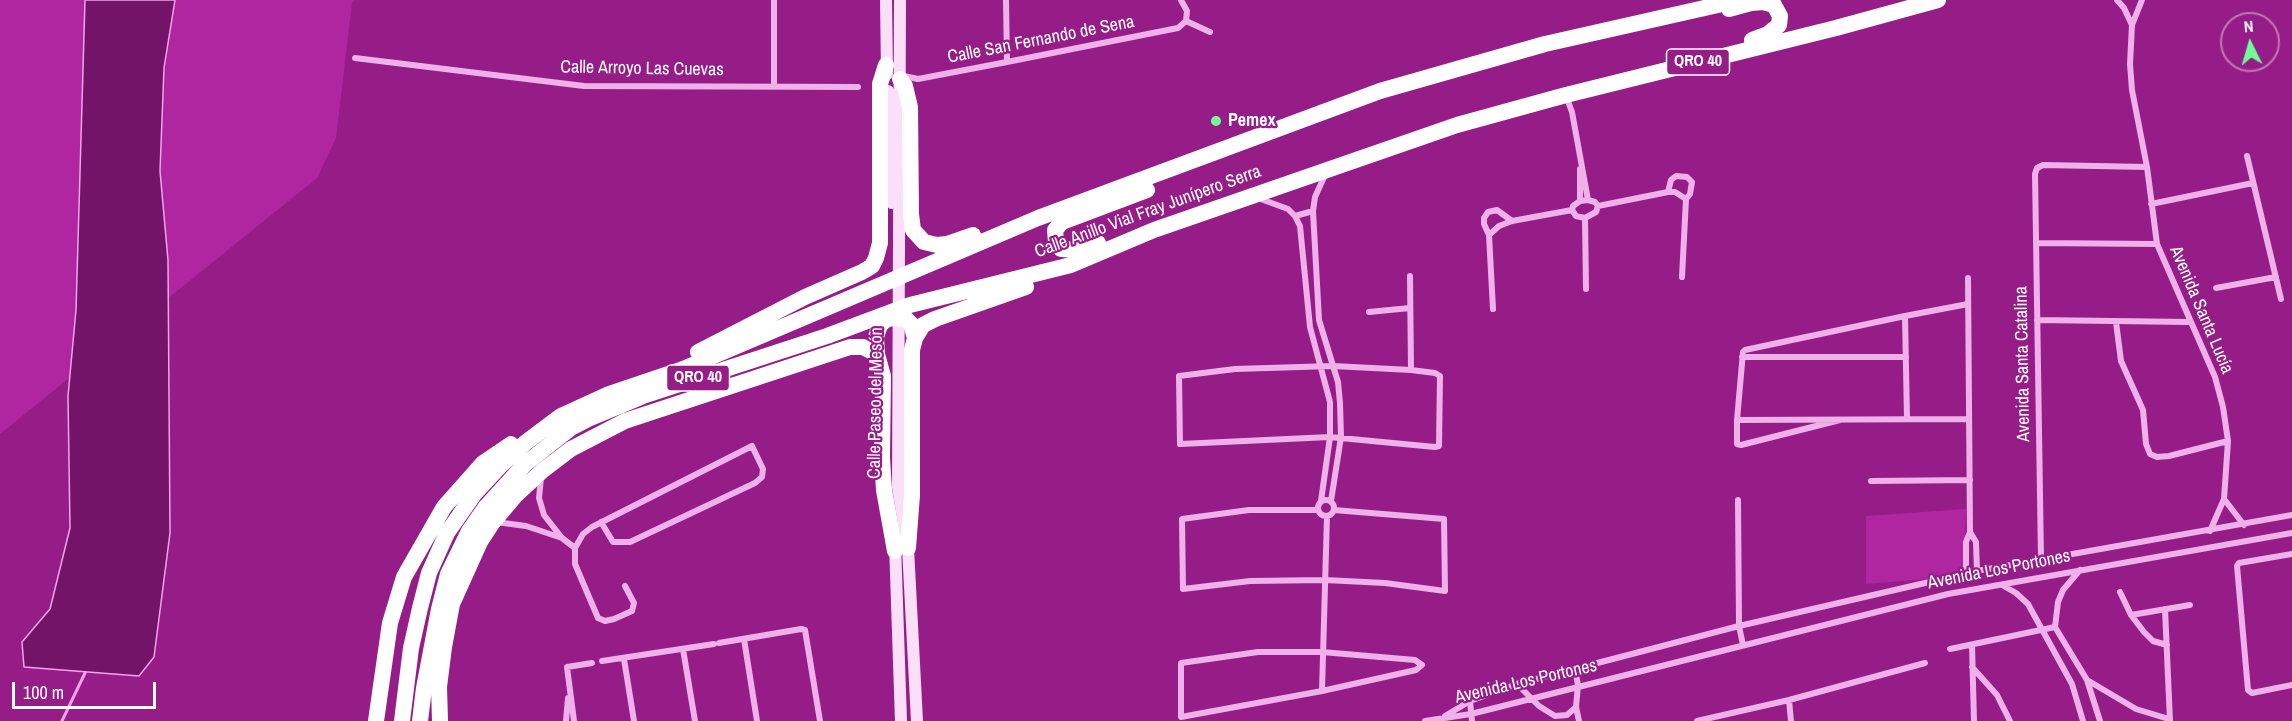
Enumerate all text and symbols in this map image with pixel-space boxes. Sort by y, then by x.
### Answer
street label: Calle San Fernando de Sena [946,11,1136,69]
north arrow [2220,12,2280,72]
text: N [2243,15,2254,37]
road number: QRO 40 [1666,49,1730,75]
street label: Calle Arroyo Las Cuevas [560,57,724,81]
place label: Pemex [1228,110,1276,132]
marker: Pemex [1209,114,1223,128]
street label: Calle Anillo Vial Fray Junípero Serra [1032,161,1264,263]
street label: Avenida Santa Lucía [2164,243,2238,377]
street label: Avenida Santa Catalina [2011,286,2035,442]
street label: Calle Paseo del Mesón [864,327,888,479]
road number: QRO 40 [666,365,730,391]
street label: Avenida Los Portones [1926,546,2072,594]
street label: Avenida Los Portones [1453,655,1599,709]
scale bar [15,670,159,708]
text: 100 m [23,680,64,705]

